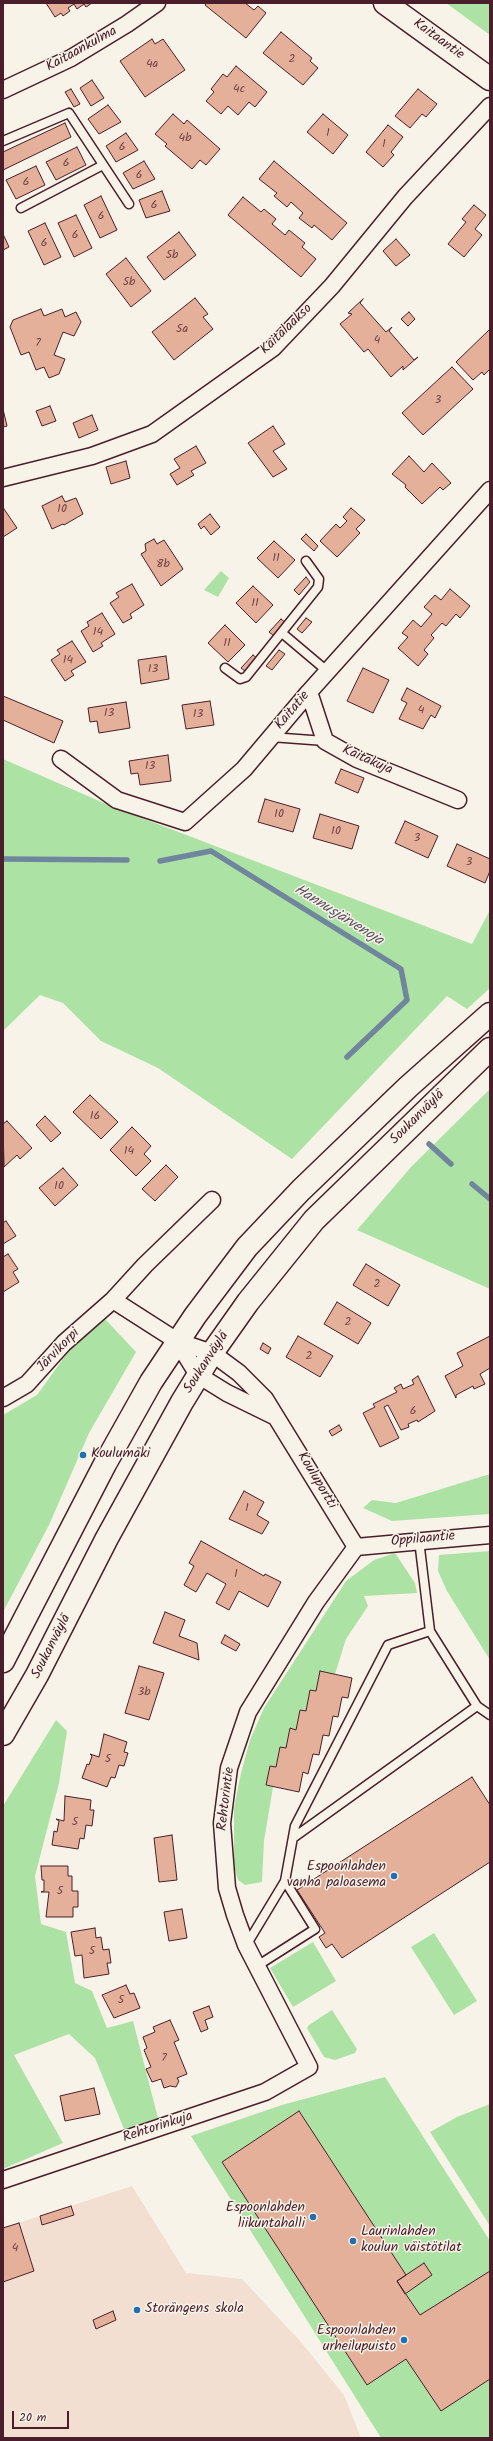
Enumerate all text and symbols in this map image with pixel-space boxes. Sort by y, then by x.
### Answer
street label: Kaitaantie [409,16,467,64]
street label: Kaitaankulma [44,24,120,76]
house number: 2 [289,53,295,67]
house number: 4a [146,58,158,72]
house number: 4c [233,83,245,97]
house number: 1 [326,127,330,141]
house number: 4b [179,132,191,146]
house number: 1 [382,138,386,152]
house number: 6 [119,141,125,155]
house number: 6 [63,157,69,171]
house number: 6 [136,169,142,183]
house number: 6 [23,176,29,190]
house number: 6 [151,199,157,213]
house number: 6 [98,210,104,224]
house number: 6 [72,229,78,243]
house number: 6 [41,237,47,251]
house number: 5b [166,249,178,263]
house number: 5b [123,276,135,290]
street label: Kaitalaakso [258,301,316,359]
house number: 5a [176,323,188,337]
house number: 4 [374,334,380,348]
house number: 7 [35,337,41,351]
house number: 3 [435,394,441,408]
house number: 10 [57,503,67,517]
house number: 11 [272,552,280,566]
house number: 8b [156,558,170,572]
house number: 11 [251,597,259,611]
house number: 14 [93,626,103,640]
house number: 11 [223,637,231,651]
house number: 14 [63,654,73,668]
house number: 13 [148,663,158,677]
street label: Kaitatie [272,688,314,734]
house number: 4 [418,704,424,718]
house number: 13 [104,707,114,721]
house number: 13 [193,708,203,722]
street label: Kaitakuja [339,742,395,780]
house number: 13 [145,760,155,774]
house number: 10 [274,808,284,822]
house number: 10 [331,825,341,839]
house number: 3 [414,832,420,846]
house number: 3 [466,856,472,870]
water label: Hannusjärvenoja [290,882,386,950]
street label: Soukanväylä [387,1087,449,1149]
house number: 16 [90,1110,100,1124]
house number: 14 [124,1145,134,1159]
house number: 10 [54,1180,64,1194]
house number: 2 [374,1278,380,1292]
house number: 2 [345,1316,351,1330]
street label: Järvikorpi [34,1326,84,1376]
street label: Soukanväylä [181,1329,233,1397]
house number: 2 [306,1350,312,1364]
house number: 6 [410,1405,416,1419]
place label: Koulumäki [91,1447,150,1463]
marker: Koulumäki [78,1450,88,1460]
street label: Kouluportti [292,1450,340,1512]
house number: 1 [245,1502,249,1516]
street label: Oppilaantie [390,1529,456,1551]
house number: 1 [234,1568,238,1582]
street label: Soukanväylä [29,1612,75,1682]
house number: 3b [137,1686,151,1700]
house number: 5 [105,1753,111,1767]
street label: Rehtorintie [215,1766,239,1832]
house number: 5 [72,1816,78,1830]
place label: Espoonlahden vanha paloasema [287,1860,386,1892]
marker: Espoonlahden vanha paloasema [389,1871,399,1881]
house number: 5 [57,1885,63,1899]
house number: 5 [89,1945,95,1959]
house number: 5 [118,1994,124,2008]
house number: 7 [161,2052,167,2066]
street label: Rehtorinkuja [121,2109,195,2147]
place label: Espoonlahden liikuntahalli [226,2201,305,2234]
marker: Espoonlahden liikuntahalli [308,2212,318,2222]
place label: Laurinlahden koulun väistötilat [361,2225,462,2258]
marker: Laurinlahden koulun väistötilat [348,2236,358,2246]
house number: 4 [12,2242,18,2256]
place label: Storängens skola [145,2302,244,2318]
marker: Storängens skola [132,2305,142,2315]
place label: Espoonlahden urheilupuisto [317,2324,396,2356]
marker: Espoonlahden urheilupuisto [399,2335,409,2345]
scale bar [14,2403,71,2429]
text: 20 m [19,2408,46,2427]

